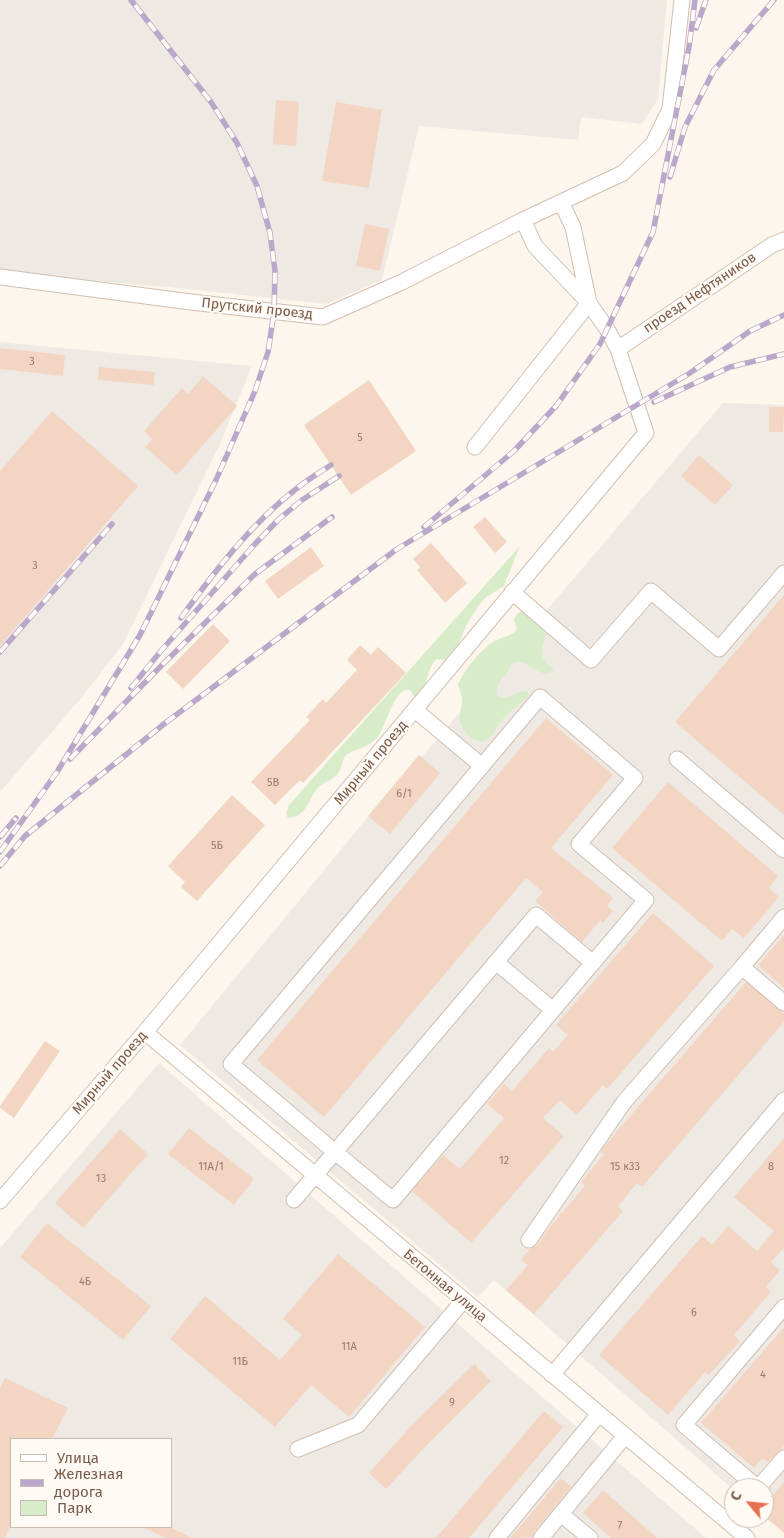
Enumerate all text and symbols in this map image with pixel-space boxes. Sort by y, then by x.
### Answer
street label: проезд Нефтяников [640,249,760,337]
street label: Прутский проезд [201,295,313,323]
house number: 3 [29,355,35,369]
house number: 5 [357,431,363,445]
house number: 3 [32,559,38,573]
street label: Мирный проезд [331,717,411,809]
house number: 5В [267,776,279,790]
house number: 6/1 [396,787,412,801]
house number: 5Б [211,839,223,853]
street label: Мирный проезд [69,1028,151,1118]
house number: 12 [499,1154,509,1168]
house number: 11А/1 [198,1160,224,1174]
house number: 15 к33 [610,1160,640,1174]
house number: 8 [768,1160,774,1174]
house number: 13 [96,1172,106,1186]
street label: Бетонная улица [400,1246,490,1326]
house number: 4Б [79,1275,91,1289]
house number: 6 [691,1306,697,1320]
house number: 11А [341,1340,357,1354]
house number: 11Б [232,1355,248,1369]
house number: 4 [760,1368,766,1382]
house number: 9 [449,1396,455,1410]
legend [10,1438,172,1528]
text: Улица [57,1449,99,1467]
text: Железная дорога [54,1465,123,1501]
north arrow [724,1478,774,1528]
text: С [727,1489,746,1504]
text: Парк [57,1499,92,1517]
house number: 7 [618,1519,622,1533]

